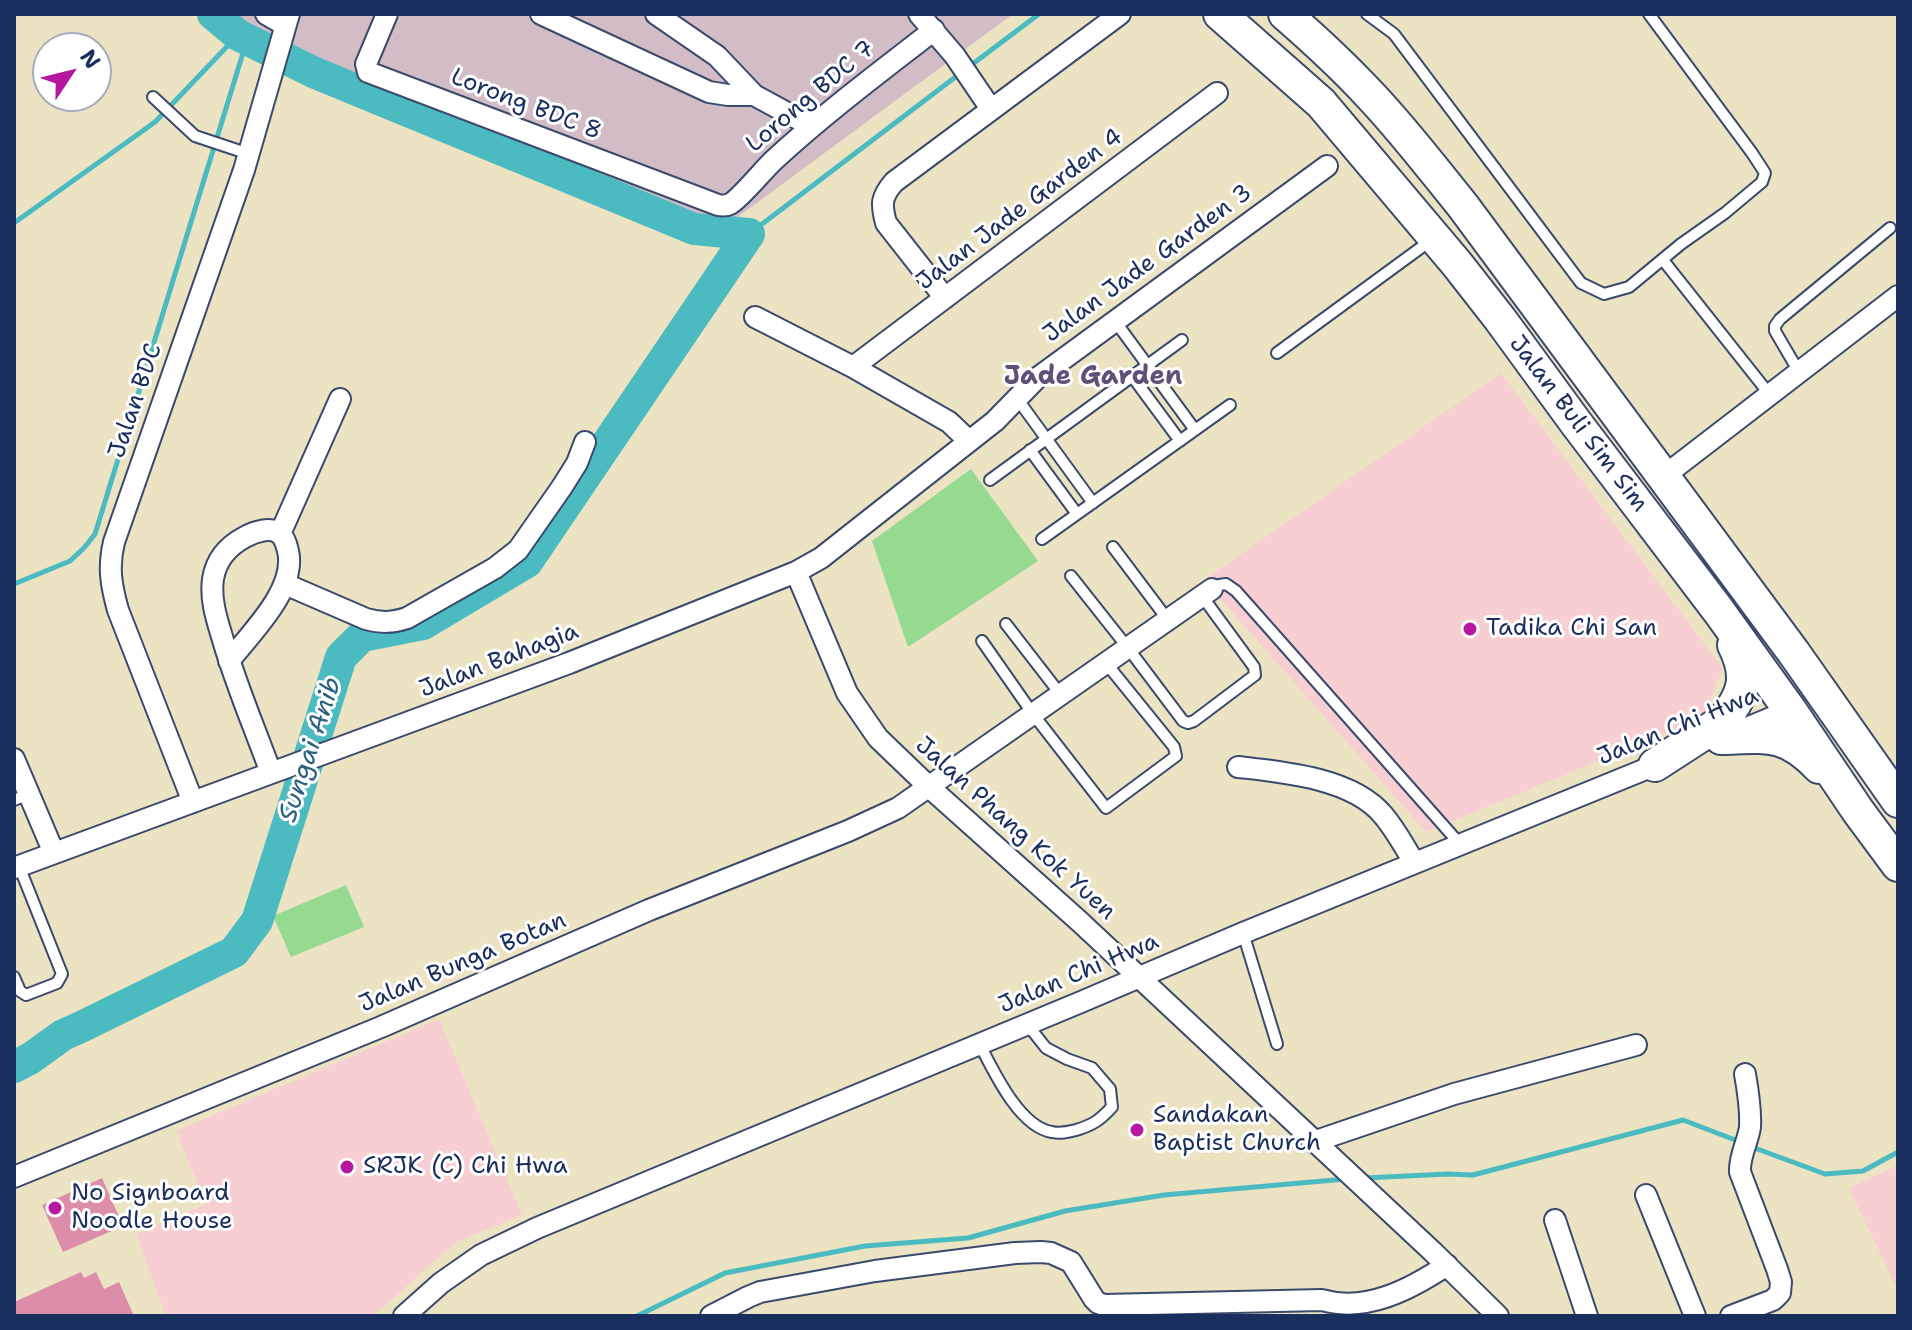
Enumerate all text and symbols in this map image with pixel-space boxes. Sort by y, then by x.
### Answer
north arrow [32,32,112,112]
street label: Lorong BDC 7 [741,35,881,159]
text: N [74,44,107,75]
street label: Lorong BDC 8 [447,63,605,147]
street label: Jalan Jade Garden 4 [911,123,1129,297]
street label: Jalan Jade Garden 3 [1038,179,1258,349]
street label: Jalan Buli Sim Sim [1502,330,1654,518]
street label: Jalan BDC [103,340,169,462]
district label: Jade Garden [1004,361,1182,393]
place label: Tadika Chi San [1486,615,1657,643]
street label: Jalan Bahagia [415,617,583,705]
marker: Tadika Chi San [1461,620,1479,638]
water label: Sungai Anib [273,674,349,826]
street label: Jalan Chi Hwa [1593,682,1763,772]
street label: Jalan Phang Kok Yuen [909,731,1121,927]
street label: Jalan Bunga Botan [355,906,571,1020]
street label: Jalan Chi Hwa [995,927,1163,1021]
place label: Sandakan Baptist Church [1153,1102,1321,1158]
marker: Sandakan Baptist Church [1128,1121,1146,1139]
place label: SRJK (C) Chi Hwa [363,1153,568,1181]
marker: SRJK (C) Chi Hwa [338,1158,356,1176]
place label: No Signboard Noodle House [71,1180,233,1236]
marker: No Signboard Noodle House [46,1199,64,1217]

